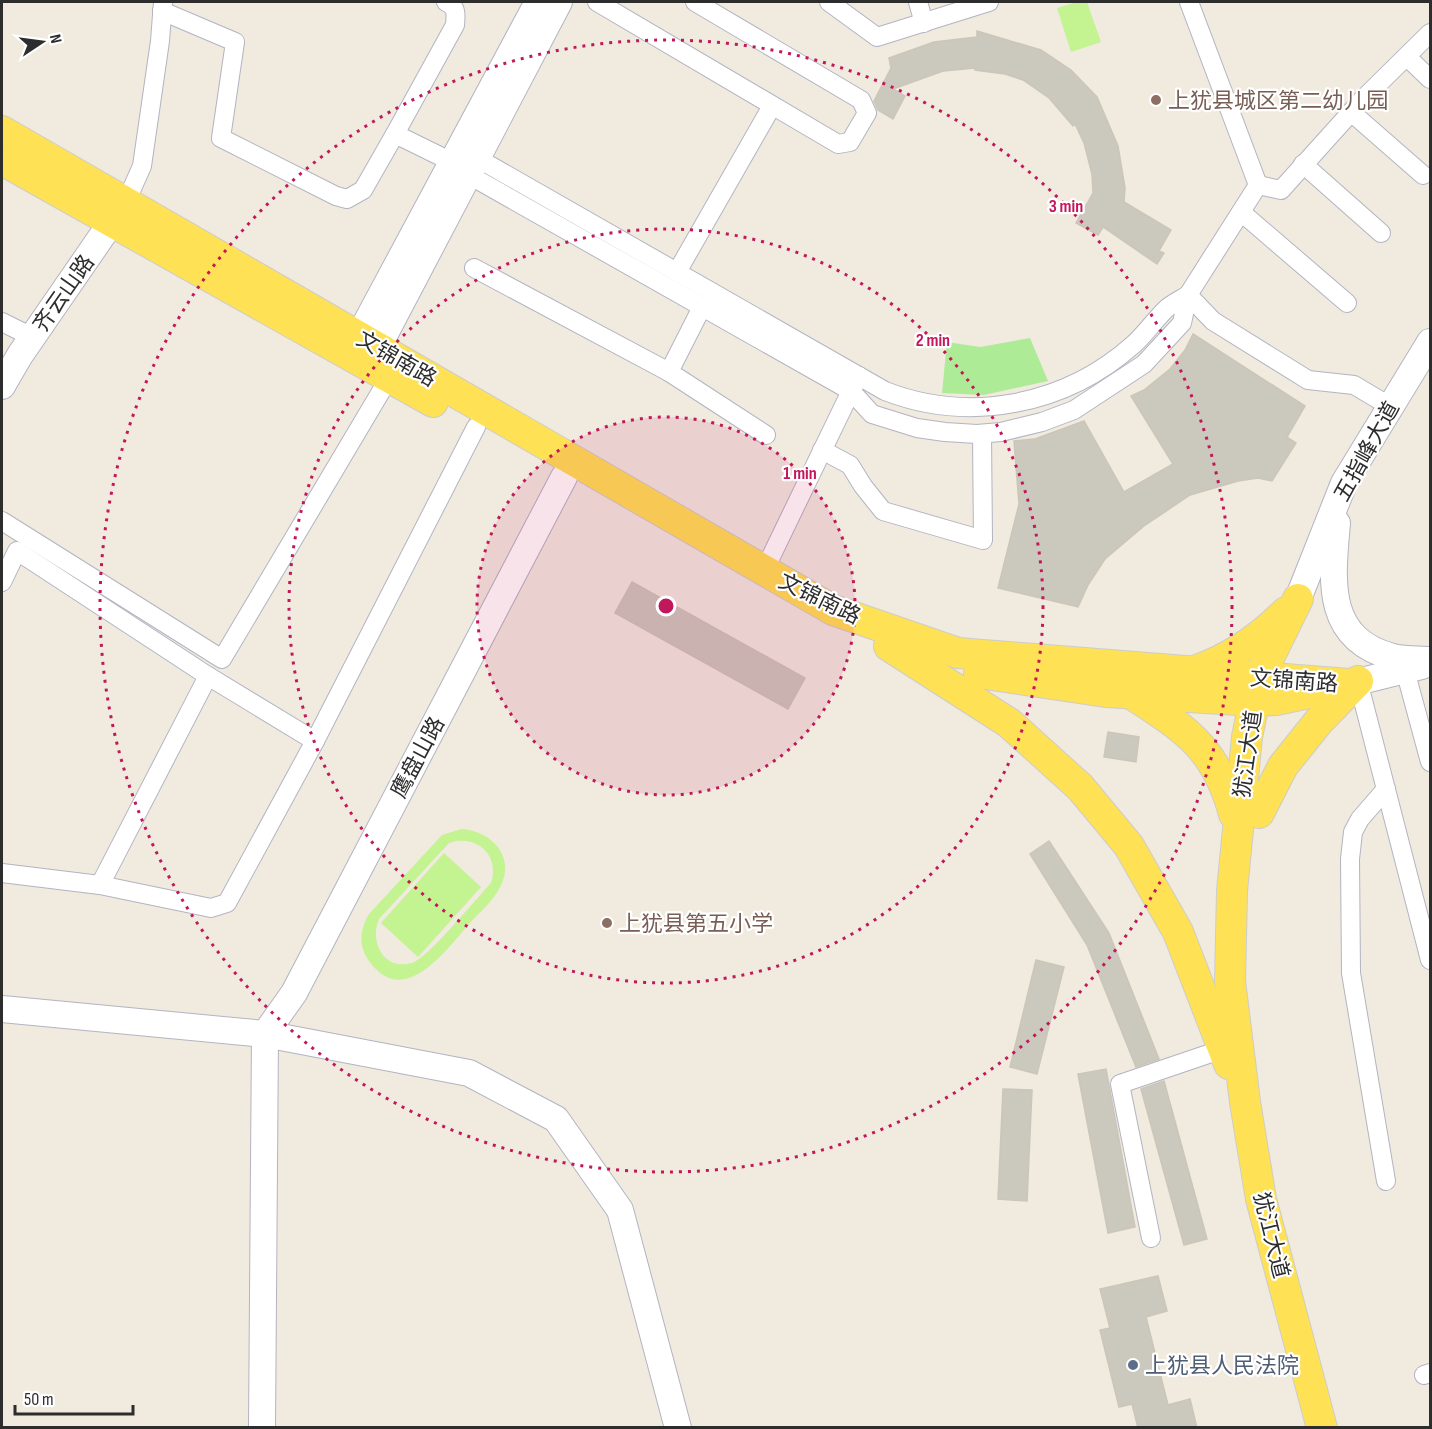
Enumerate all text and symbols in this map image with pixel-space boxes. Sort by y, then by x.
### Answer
north arrow [12,12,72,72]
text: N [45,33,65,45]
place label: 上犹县城区第二幼儿园 [1168,88,1388,115]
marker: 上犹县城区第二幼儿园 [1149,93,1163,107]
text: 3 min [1049,196,1083,217]
street label: 齐云山路 [28,250,101,338]
street label: 文锦南路 [351,326,441,393]
text: 2 min [916,330,950,351]
street label: 五指峰大道 [1329,397,1406,506]
text: 1 min [783,463,817,484]
street label: 文锦南路 [774,568,865,631]
centre of rings [656,596,676,616]
street label: 文锦南路 [1249,665,1339,698]
street label: 犹江大道 [1229,709,1268,800]
street label: 鹰盘山路 [386,713,451,803]
place label: 上犹县第五小学 [619,911,773,938]
marker: 上犹县第五小学 [600,916,614,930]
street label: 犹江大道 [1247,1189,1294,1281]
place label: 上犹县人民法院 [1145,1353,1299,1380]
marker: 上犹县人民法院 [1126,1358,1140,1372]
scale bar [15,1378,134,1416]
text: 50 m [24,1389,54,1410]

